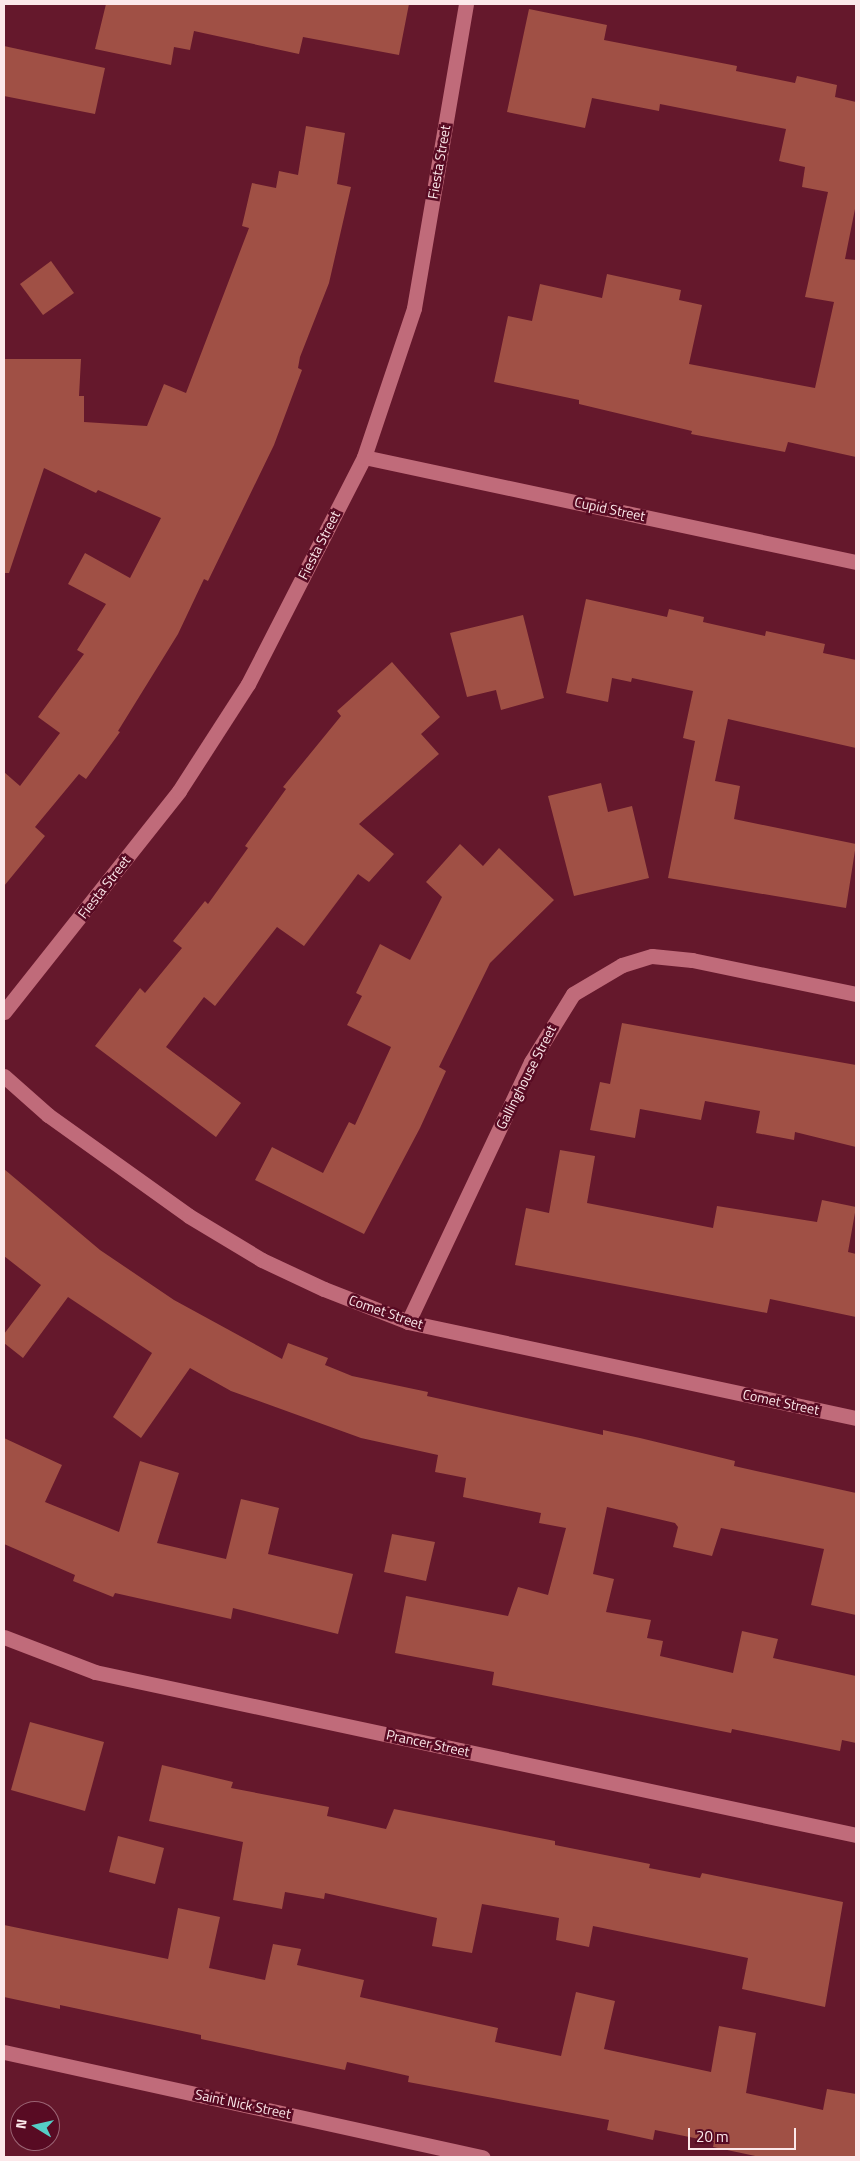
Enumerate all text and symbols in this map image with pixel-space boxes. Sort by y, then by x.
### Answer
street label: Fiesta Street [424,124,454,200]
street label: Cupid Street [573,493,647,525]
street label: Fiesta Street [294,508,344,582]
street label: Fiesta Street [74,852,134,922]
street label: Gallinghouse Street [492,1022,560,1132]
street label: Comet Street [347,1291,425,1333]
street label: Comet Street [741,1386,821,1418]
street label: Prancer Street [385,1726,471,1760]
street label: Saint Nick Street [193,2086,293,2122]
north arrow [10,2101,60,2151]
text: N [10,2117,32,2130]
scale bar [690,2118,798,2150]
text: 20 m [696,2125,729,2148]

